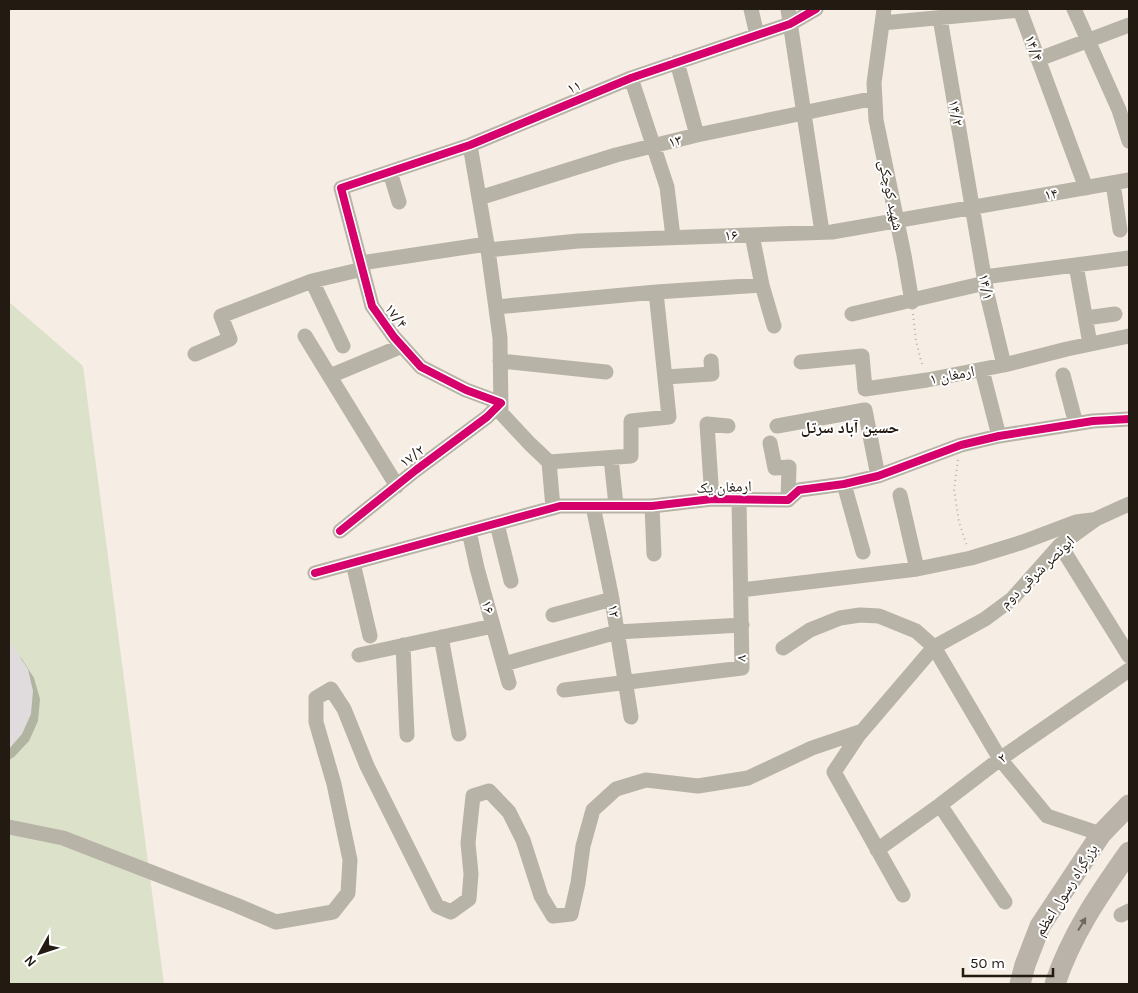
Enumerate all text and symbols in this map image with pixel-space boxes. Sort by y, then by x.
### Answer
street label: ۱۴/۴ [1021,32,1047,64]
street label: ۱۱ [564,76,584,98]
street label: ۱۴/۲ [945,98,967,128]
street label: ۱۳ [666,131,684,151]
street label: شهید کوچکی [874,158,907,232]
street label: ۱۴ [1043,184,1059,204]
street label: ۱۶ [724,226,738,244]
street label: ۱۴/۱ [975,272,997,302]
street label: ۱۷/۴ [381,300,411,332]
street label: ارمغان ۱ [928,362,976,389]
district label: حسین آباد سرتل [801,418,899,437]
street label: ۱۷/۲ [396,441,428,471]
street label: ارمغان یک [696,477,752,498]
street label: ابونصر شرقی دوم [996,532,1079,613]
street label: ۱۶ [478,598,499,616]
street label: ۱۲ [604,603,624,619]
street label: ۸ [732,654,750,662]
street label: ۲ [994,749,1010,767]
street label: بزرگراه رسول اعظم [1030,841,1102,940]
one-way arrow [1078,917,1087,930]
north arrow [15,928,65,978]
scale bar [963,946,1053,978]
text: N [21,952,40,970]
text: 50 m [970,954,1005,972]

